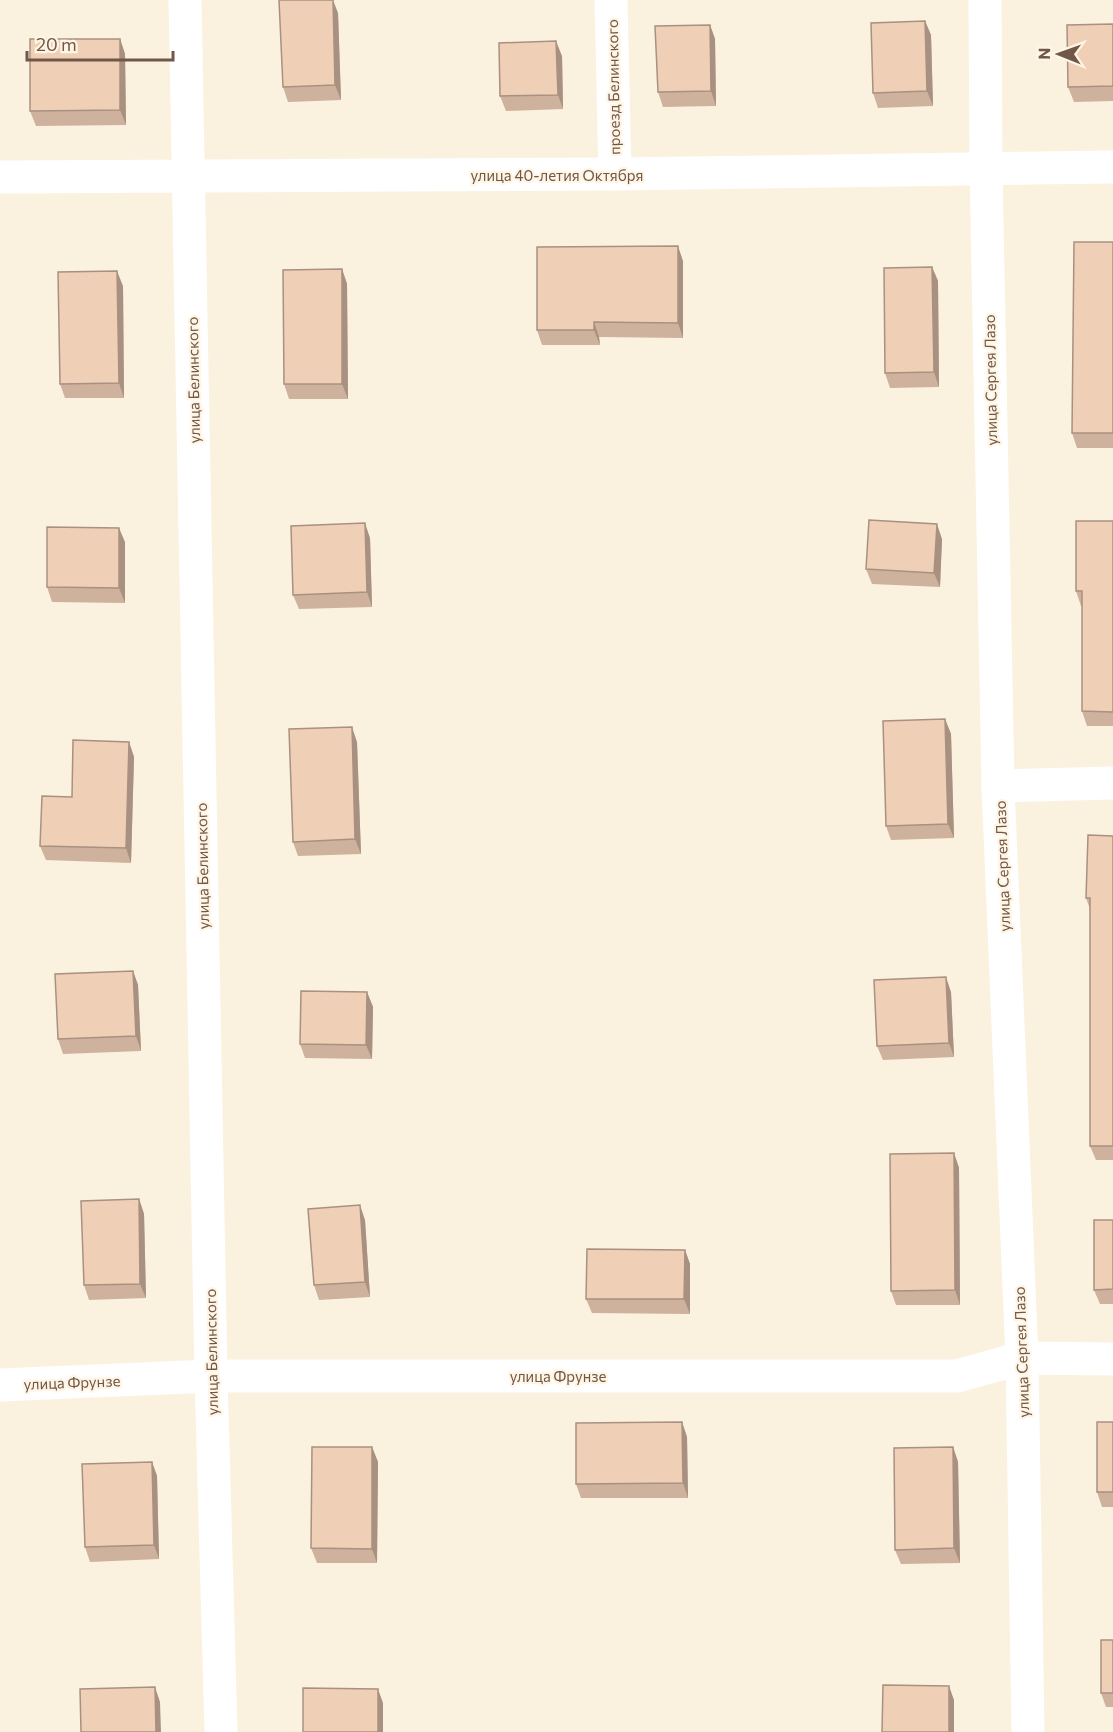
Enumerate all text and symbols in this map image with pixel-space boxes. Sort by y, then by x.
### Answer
street label: проезд Белинского [603,19,623,155]
scale bar [27,24,172,62]
north arrow [1029,24,1089,84]
text: 20 m [36,33,77,55]
text: N [1034,48,1053,60]
street label: улица 40-летия Октября [471,166,643,184]
street label: улица Сергея Лазо [980,314,1000,446]
street label: улица Белинского [183,317,203,443]
street label: улица Сергея Лазо [991,800,1013,932]
street label: улица Белинского [192,803,212,929]
street label: улица Сергея Лазо [1010,1286,1032,1418]
street label: улица Белинского [201,1289,221,1415]
street label: улица Фрунзе [510,1367,606,1385]
street label: улица Фрунзе [23,1371,121,1393]

